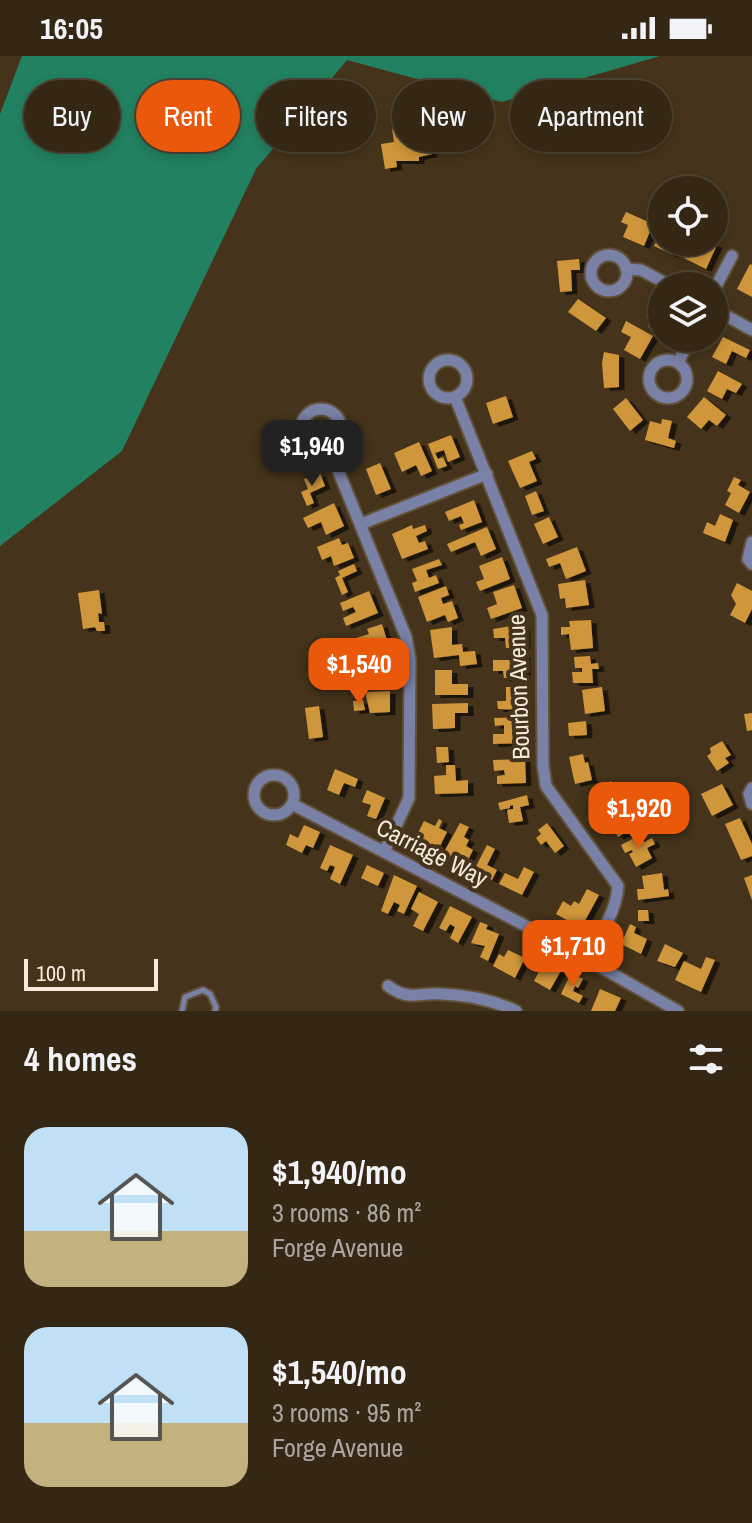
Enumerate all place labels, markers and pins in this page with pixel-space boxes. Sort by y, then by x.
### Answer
pin: $1,940 [247,420,377,488]
pin: $1,540 [294,638,424,706]
pin: $1,920 [574,782,704,850]
pin: $1,710 [508,920,638,988]

